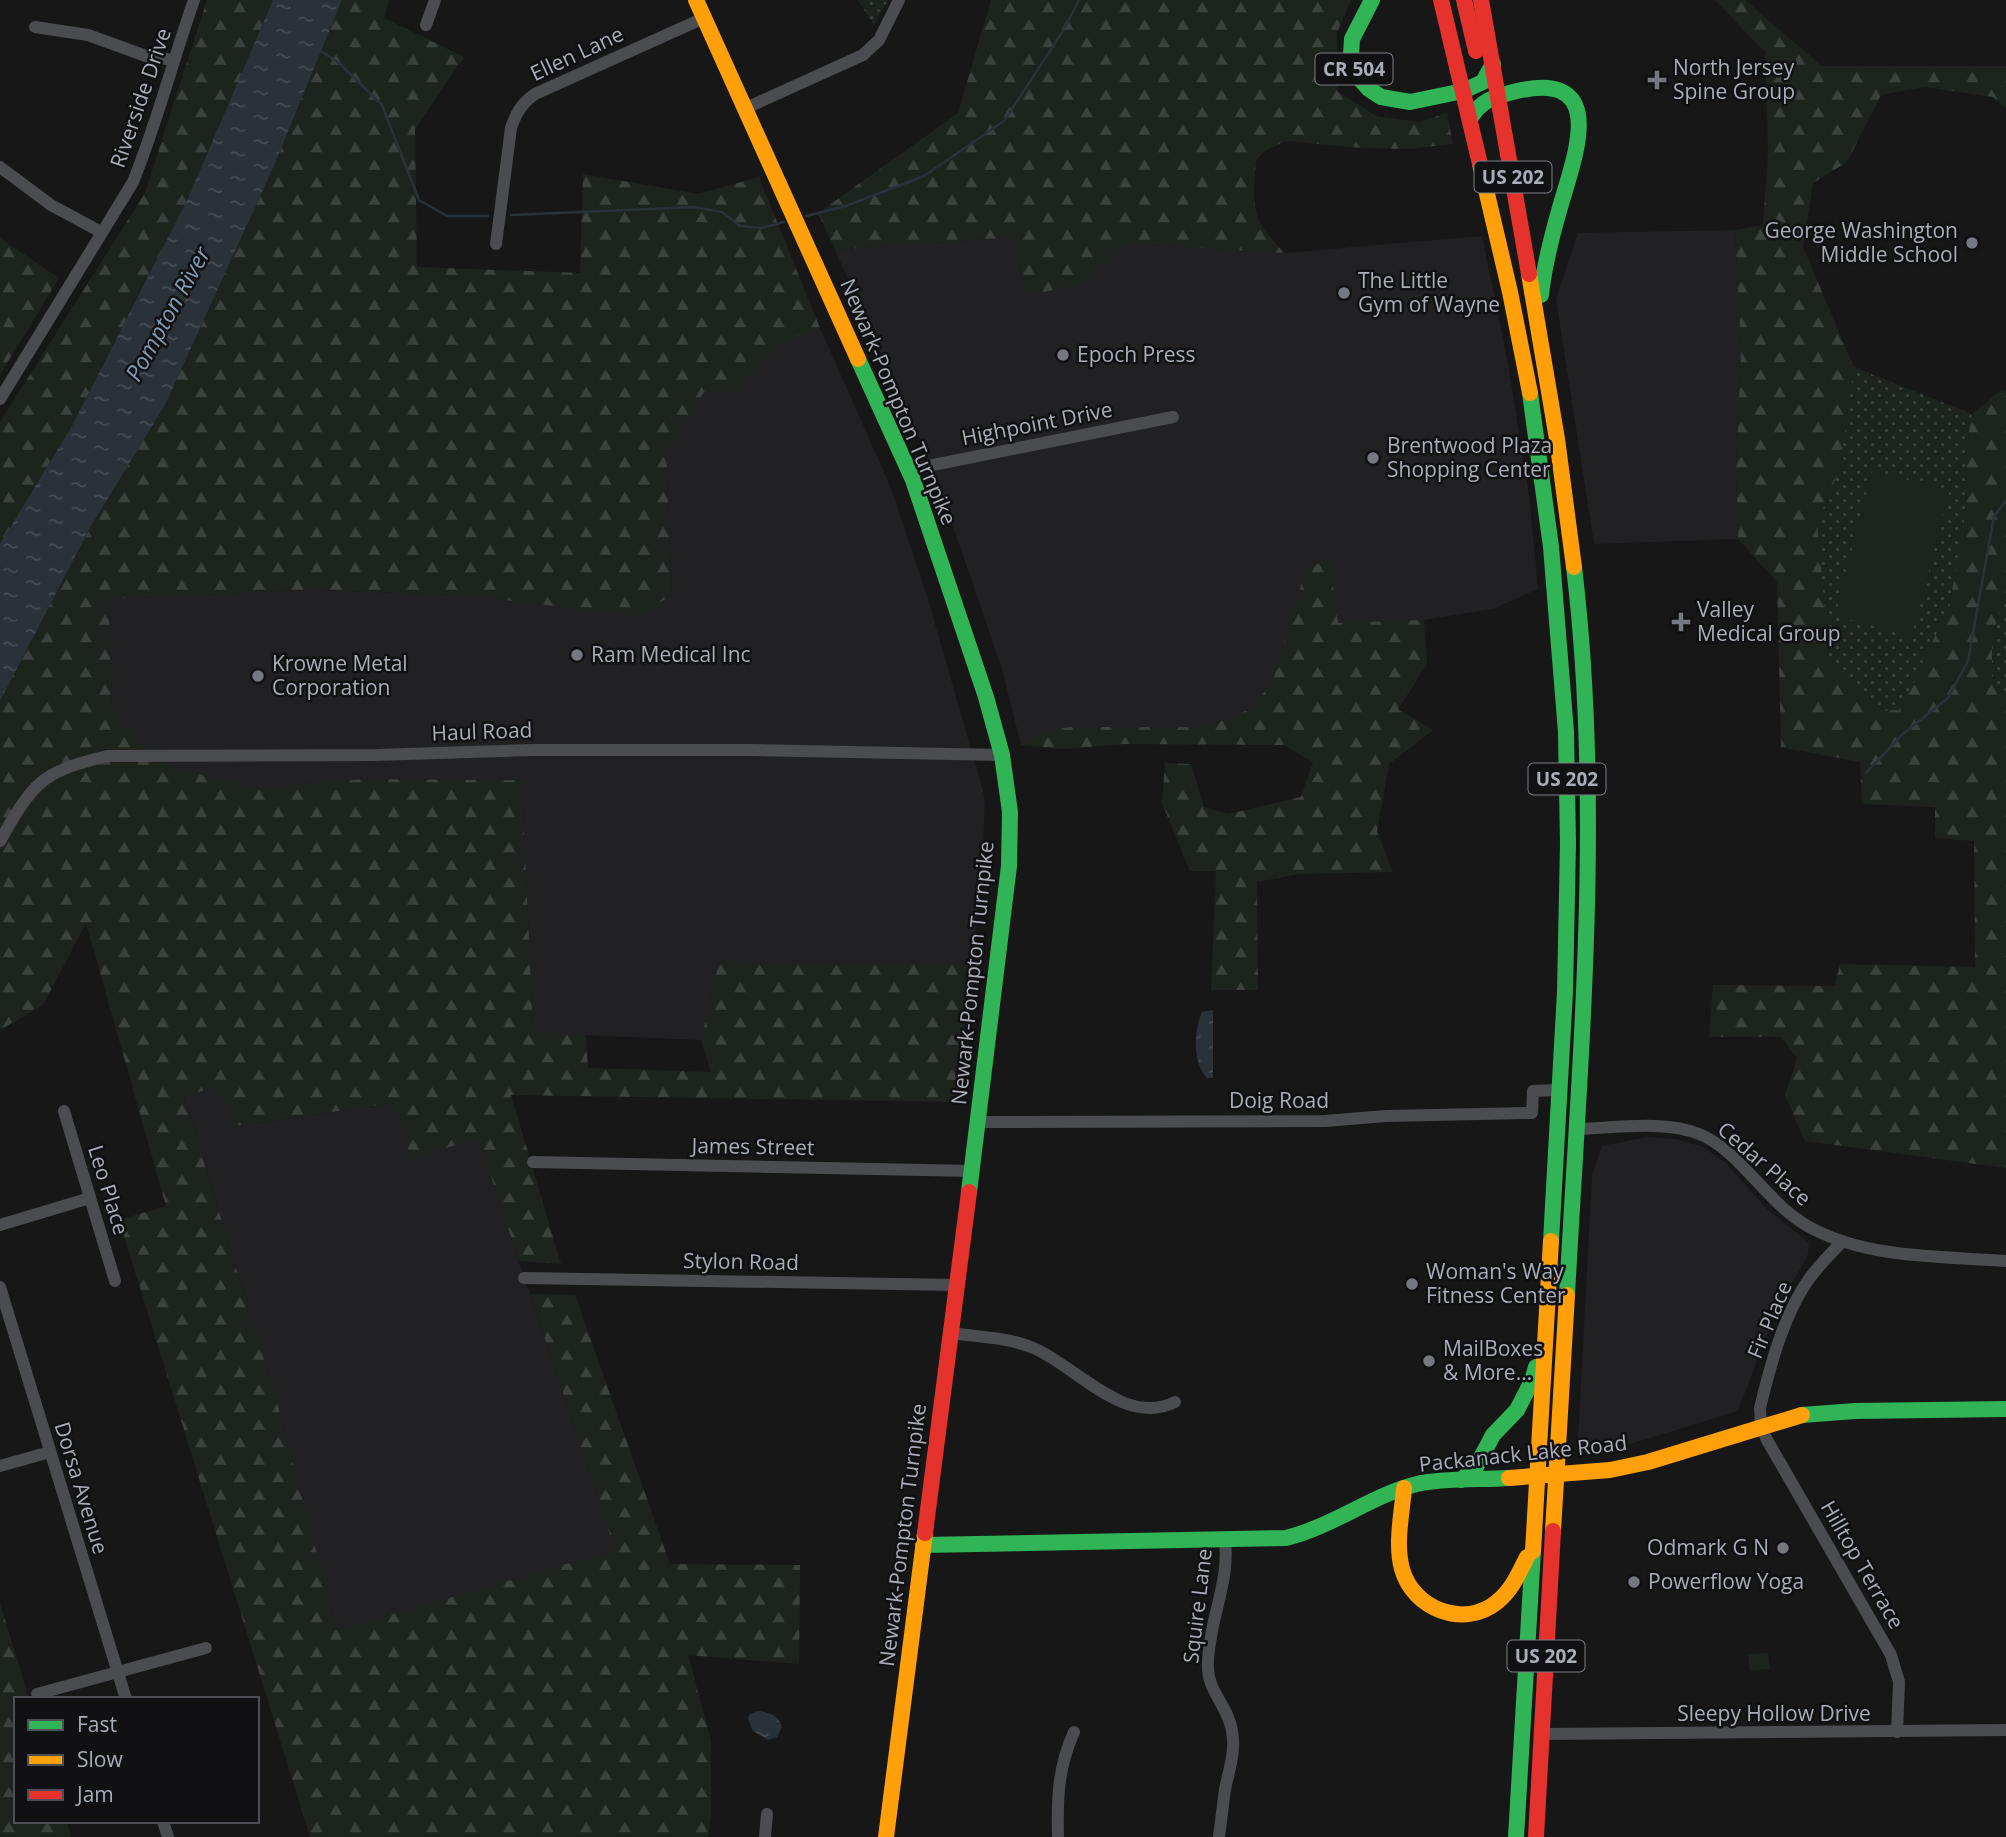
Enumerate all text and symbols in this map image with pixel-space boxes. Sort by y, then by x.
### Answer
street label: Ellen Lane [525,19,628,87]
street label: Riverside Drive [103,24,177,171]
place label: North Jersey Spine Group [1673,53,1795,105]
road number: CR 504 [1316,54,1392,85]
marker: North Jersey Spine Group [1647,70,1667,90]
road number: US 202 [1474,162,1552,192]
place label: George Washington Middle School [1765,216,1958,268]
marker: George Washington Middle School [1964,235,1980,251]
water label: Pompton River [117,240,218,386]
place label: The Little Gym of Wayne [1358,266,1500,318]
street label: Newark-Pompton Turnpike [834,274,964,529]
marker: The Little Gym of Wayne [1336,285,1352,301]
place label: Epoch Press [1077,340,1196,368]
marker: Epoch Press [1055,347,1071,363]
street label: Highpoint Drive [959,395,1115,451]
place label: Brentwood Plaza Shopping Center [1387,431,1552,483]
marker: Brentwood Plaza Shopping Center [1365,450,1381,466]
place label: Valley Medical Group [1697,595,1841,647]
marker: Valley Medical Group [1671,612,1691,632]
place label: Ram Medical Inc [591,640,751,668]
marker: Ram Medical Inc [569,647,585,663]
place label: Krowne Metal Corporation [272,649,408,701]
marker: Krowne Metal Corporation [250,668,266,684]
street label: Haul Road [431,715,533,747]
road number: US 202 [1528,764,1606,794]
street label: Newark-Pompton Turnpike [944,840,1000,1106]
street label: Doig Road [1229,1086,1329,1114]
street label: Cedar Place [1712,1115,1817,1212]
street label: James Street [689,1131,815,1161]
street label: Leo Place [82,1141,136,1238]
street label: Stylon Road [683,1246,799,1276]
place label: Woman's Way Fitness Center [1426,1257,1566,1309]
marker: Woman's Way Fitness Center [1404,1276,1420,1292]
street label: Fir Place [1740,1277,1798,1363]
place label: MailBoxes & More... [1443,1334,1543,1386]
marker: MailBoxes & More... [1421,1353,1437,1369]
street label: Newark-Pompton Turnpike [872,1402,932,1668]
street label: Dorsa Avenue [49,1418,115,1557]
street label: Packanack Lake Road [1417,1428,1628,1478]
street label: Hilltop Terrace [1815,1495,1911,1634]
place label: Odmark G N [1647,1533,1769,1561]
marker: Odmark G N [1775,1540,1791,1556]
street label: Squire Lane [1176,1547,1218,1665]
place label: Powerflow Yoga [1648,1567,1804,1595]
marker: Powerflow Yoga [1626,1574,1642,1590]
road number: US 202 [1508,1640,1584,1672]
legend [14,1697,259,1823]
street label: Sleepy Hollow Drive [1677,1699,1871,1727]
text: Fast [77,1710,117,1738]
text: Slow [77,1745,123,1773]
text: Jam [75,1780,114,1808]

